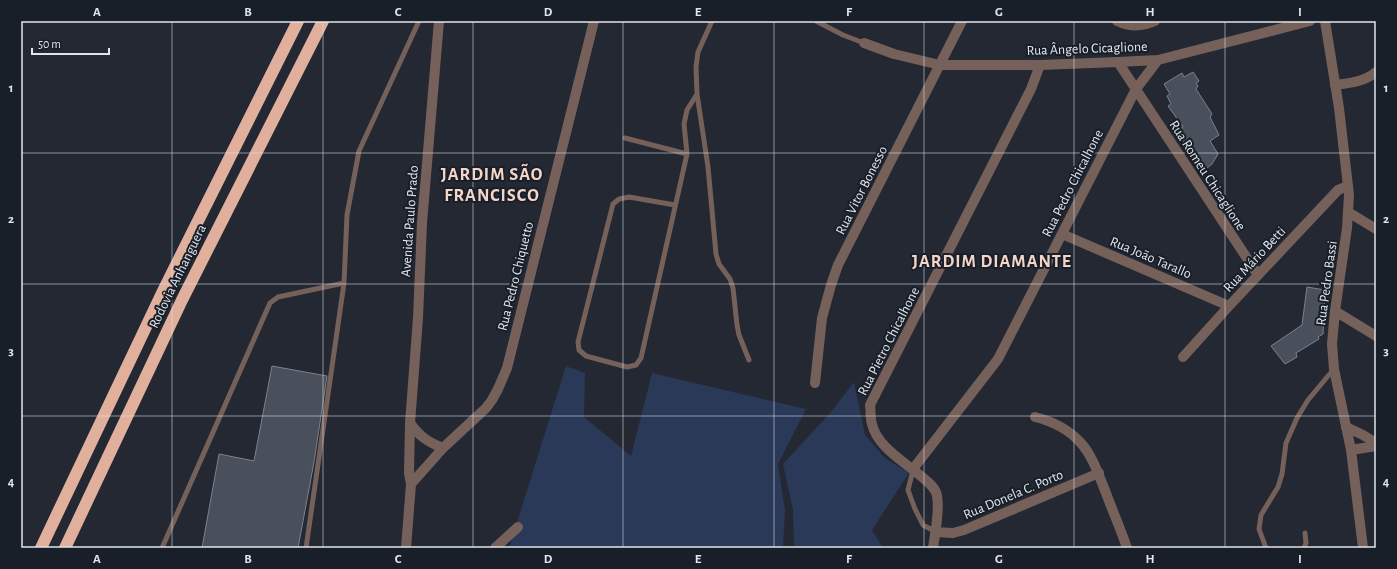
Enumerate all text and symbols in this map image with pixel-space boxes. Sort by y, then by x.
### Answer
text: A [93,6,101,19]
text: B [244,6,252,19]
text: C [395,6,402,19]
text: D [544,6,553,19]
text: E [695,6,702,19]
text: F [846,6,853,19]
text: G [995,6,1003,19]
text: H [1145,6,1155,19]
text: I [1298,6,1302,19]
scale bar [32,30,109,56]
text: 50 m [38,38,61,50]
street label: Rua Ângelo Cicaglione [1026,38,1148,58]
text: 1 [9,82,13,95]
text: 1 [1384,82,1388,95]
street label: Rua Romeu Chicaglione [1166,118,1248,233]
street label: Rua Pedro Chicalhone [1040,128,1106,239]
street label: Rua Vitor Bonesso [834,144,890,237]
district label: JARDIM SÃO FRANCISCO [441,163,543,205]
street label: Avenida Paulo Prado [399,165,421,277]
text: 2 [8,213,14,226]
text: 2 [1383,213,1389,226]
street label: Rua Pedro Chiquetto [496,220,536,332]
street label: Rodovia Anhanguera [147,222,209,330]
street label: Rua Mário Betti [1221,224,1288,295]
street label: Rua João Tarallo [1108,235,1193,281]
street label: Rua Pedro Bassi [1314,240,1340,326]
district label: JARDIM DIAMANTE [912,253,1072,271]
street label: Rua Pietro Chicalhone [856,285,922,398]
text: 3 [8,345,14,358]
text: 3 [1383,345,1389,358]
street label: Rua Donela C. Porto [961,468,1065,522]
text: 4 [8,476,15,489]
text: 4 [1383,476,1390,489]
text: A [93,553,101,566]
text: B [244,553,252,566]
text: C [395,553,402,566]
text: D [544,553,553,566]
text: E [695,553,702,566]
text: F [846,553,853,566]
text: G [995,553,1003,566]
text: H [1145,553,1155,566]
text: I [1298,553,1302,566]

